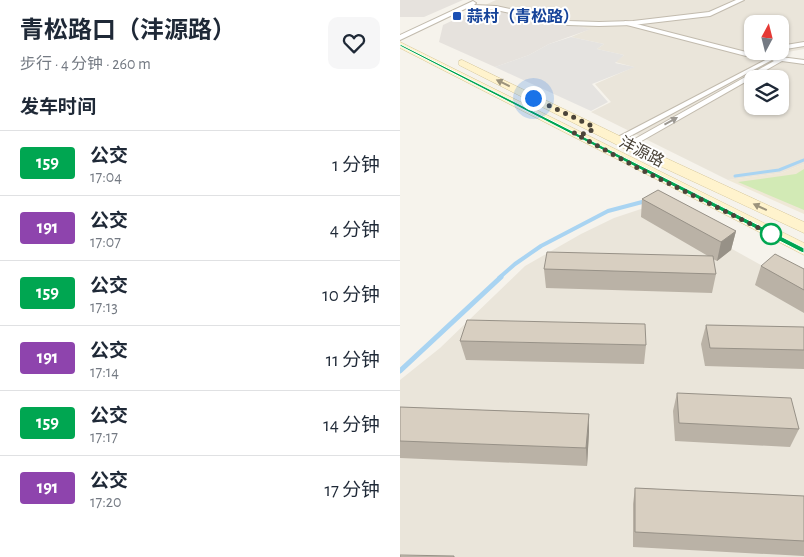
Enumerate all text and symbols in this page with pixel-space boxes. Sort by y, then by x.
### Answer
place label: 蒜村（青松路） [467,7,579,25]
marker: 蒜村（青松路） [451,10,463,22]
north arrow [744,15,789,60]
map controls [744,15,789,115]
button: heart [328,17,380,69]
text: 青松路口（沣源路） [20,19,236,43]
text: 步行 · 4 分钟 · 260 m [20,56,151,72]
button: layers [744,70,789,115]
one-way arrow [496,79,510,87]
your location [521,86,546,111]
text: 发车时间 [20,98,96,117]
one-way arrow [663,117,678,125]
street label: 沣源路 [617,133,667,170]
text: 公交 [90,147,128,166]
text: 159 [36,154,59,172]
text: 1 分钟 [332,156,380,175]
text: 17:04 [90,169,122,185]
one-way arrow [753,203,767,211]
text: 公交 [90,212,128,231]
text: 191 [37,219,58,237]
text: 4 分钟 [330,221,380,240]
unlabelled marker [760,223,782,245]
text: 17:07 [90,234,121,250]
text: 公交 [90,277,128,296]
text: 159 [36,284,59,302]
text: 10 分钟 [322,286,380,305]
text: 17:13 [90,299,118,315]
text: 公交 [90,342,128,361]
text: 191 [37,349,58,367]
text: 11 分钟 [326,351,380,370]
text: 17:14 [90,364,119,380]
text: 公交 [90,407,128,426]
text: 159 [36,414,59,432]
text: 14 分钟 [323,416,380,435]
text: 17:17 [90,429,118,445]
text: 公交 [90,472,128,491]
text: 191 [37,479,58,497]
text: 17 分钟 [324,481,380,500]
text: 17:20 [90,494,122,510]

